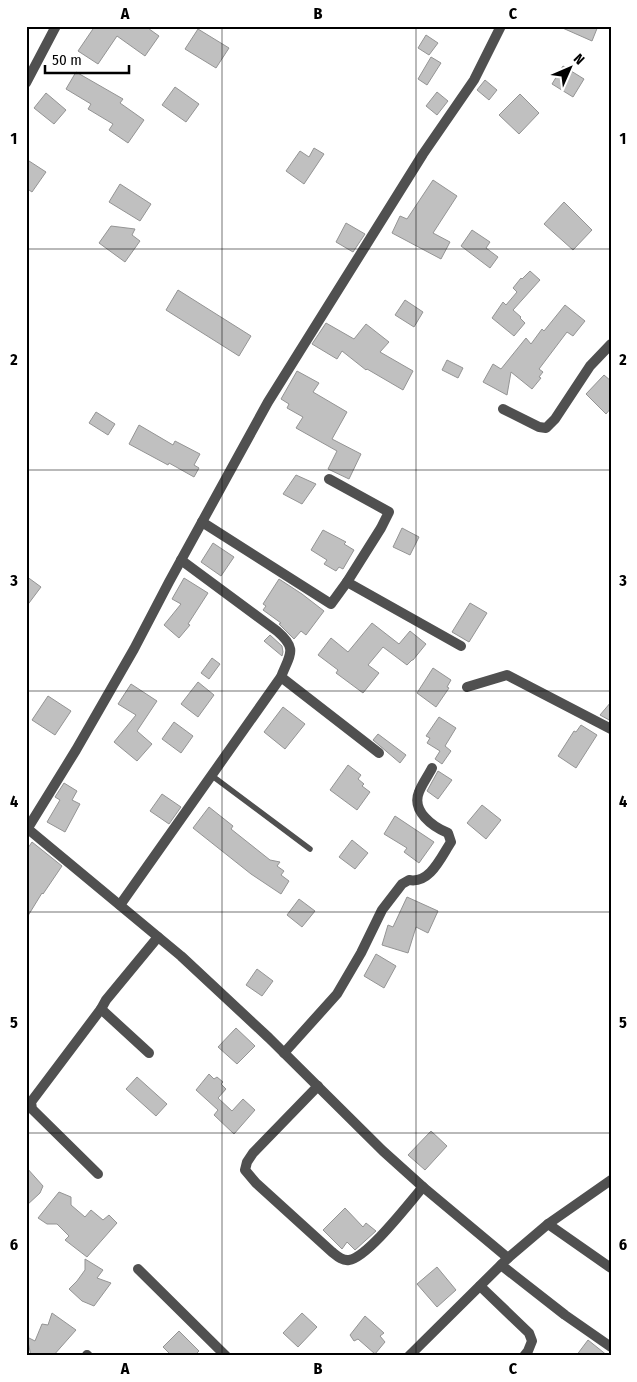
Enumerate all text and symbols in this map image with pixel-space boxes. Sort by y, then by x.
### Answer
text: A [120,4,130,23]
text: B [314,4,323,23]
text: C [509,4,518,23]
scale bar [45,42,129,74]
north arrow [544,42,594,92]
text: N [570,50,588,68]
text: 50 m [52,51,82,69]
text: 1 [11,129,17,148]
text: 1 [620,129,626,148]
text: 2 [9,350,18,369]
text: 2 [618,350,627,369]
text: 3 [9,571,18,590]
text: 3 [618,571,627,590]
text: 4 [10,792,18,811]
text: 4 [619,792,627,811]
text: 5 [10,1013,18,1032]
text: 5 [619,1013,627,1032]
text: 6 [10,1235,18,1254]
text: 6 [619,1235,627,1254]
text: A [120,1359,130,1378]
text: B [314,1359,323,1378]
text: C [509,1359,518,1378]

